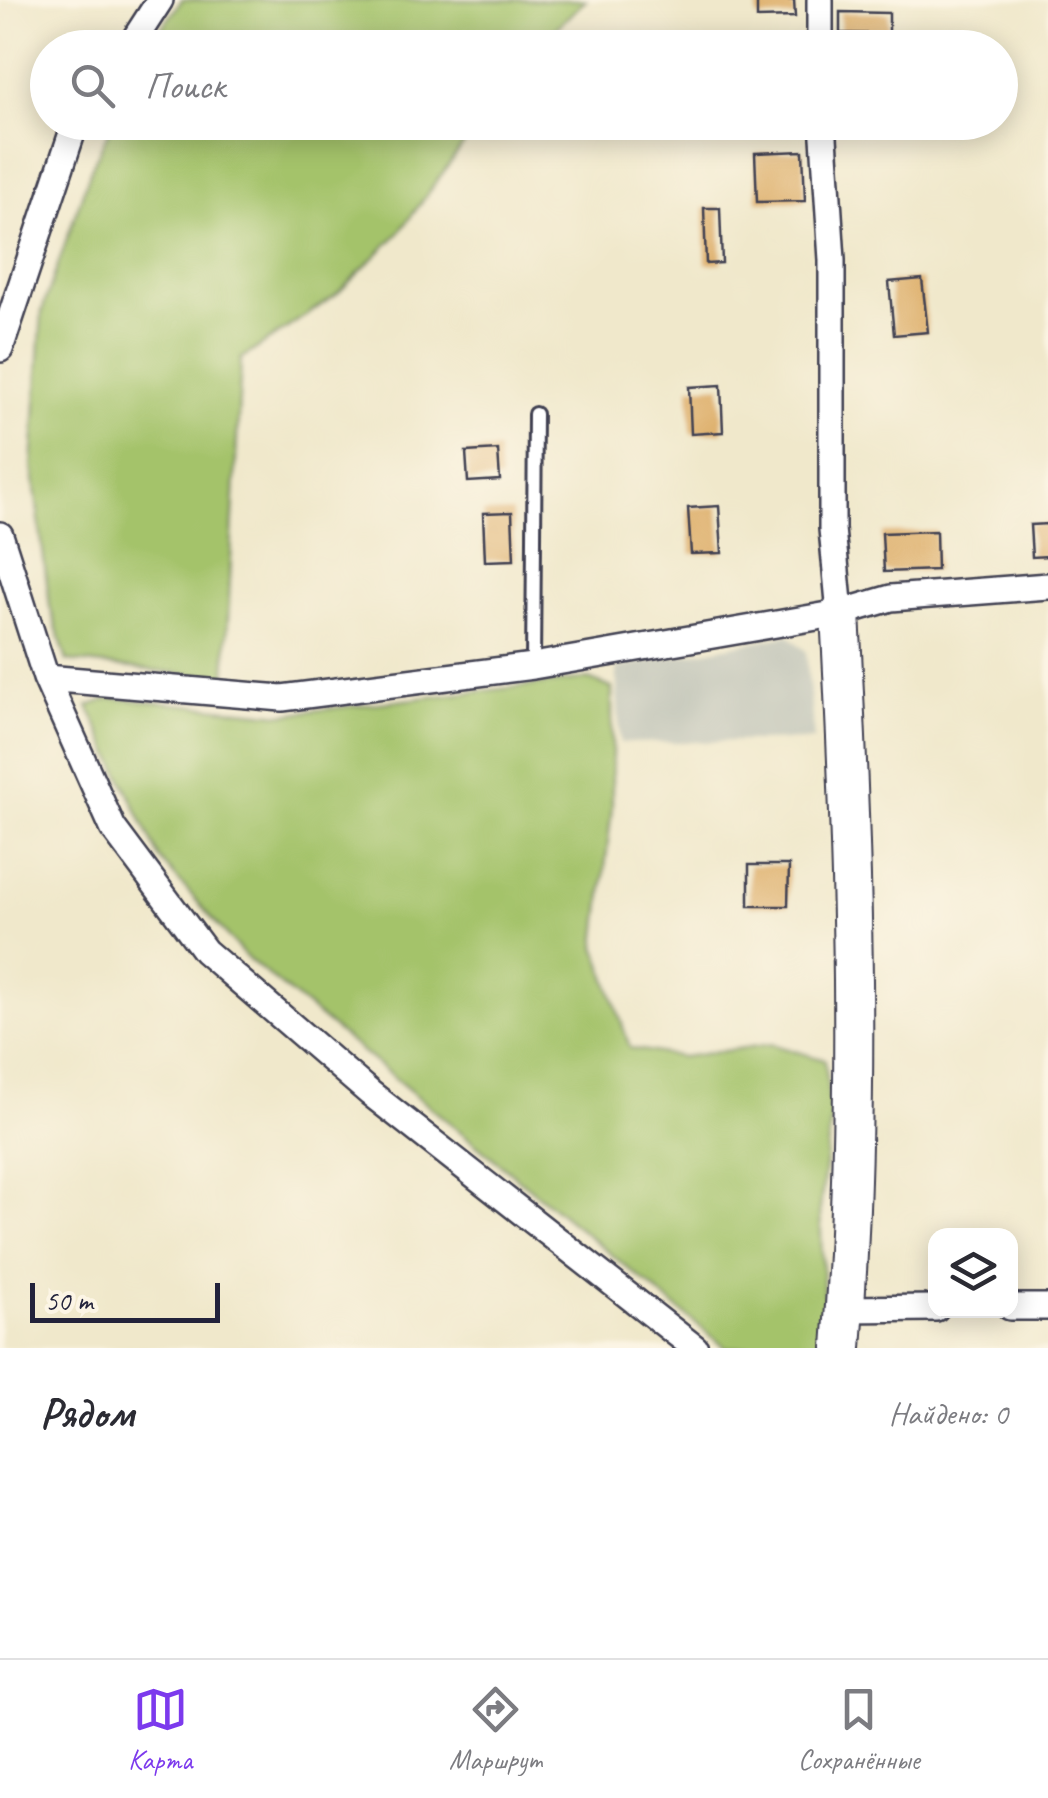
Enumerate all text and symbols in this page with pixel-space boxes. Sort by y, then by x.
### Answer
search box [30,30,1018,140]
icon: search [65,58,120,113]
text: Поиск [145,62,225,109]
map controls [928,1228,1018,1318]
button: layers [928,1228,1018,1318]
scale bar [30,1278,220,1322]
text: 50 m [45,1283,93,1318]
text: Рядом [40,1387,134,1440]
text: Найдено: 0 [889,1393,1008,1434]
tab: Карта [128,1682,192,1777]
tab: Маршрут [449,1682,541,1777]
tab: Сохранённые [798,1682,920,1777]

